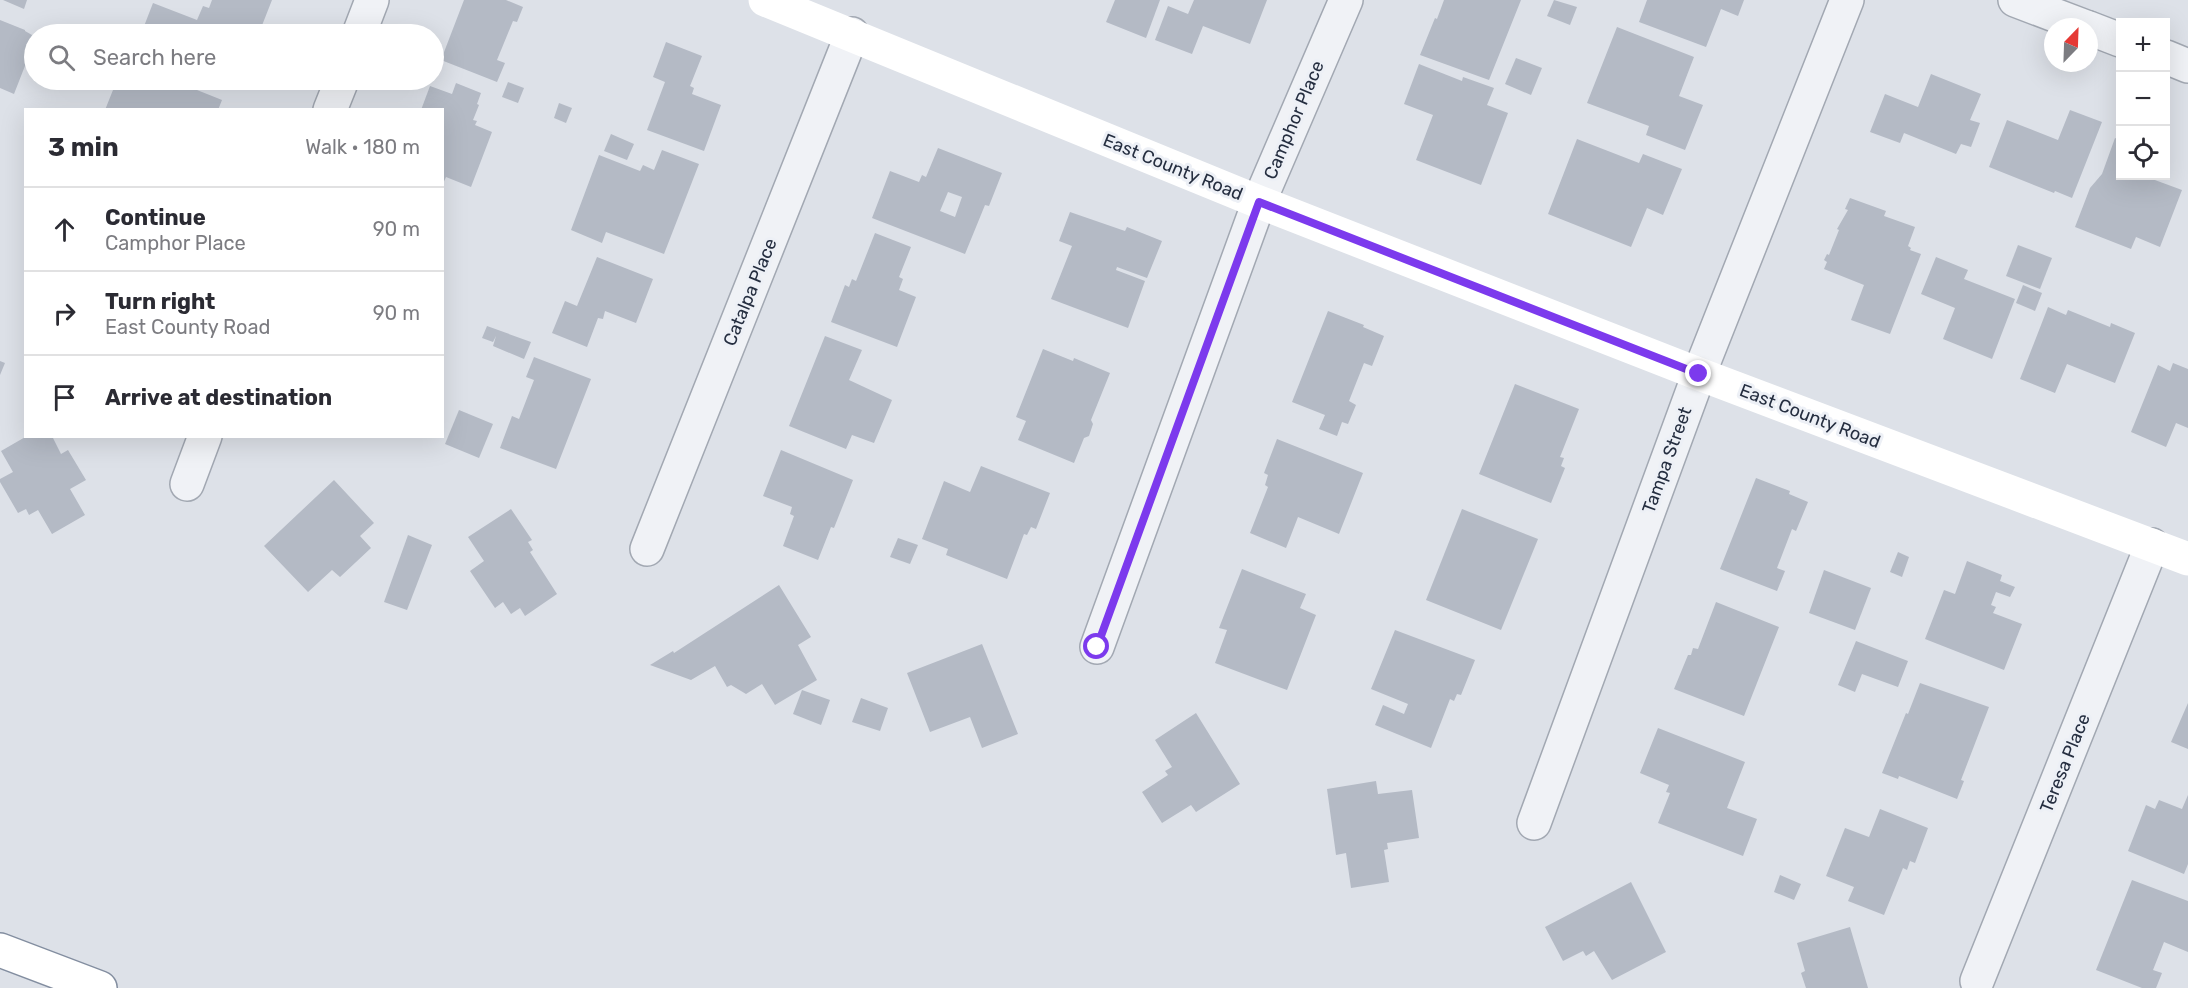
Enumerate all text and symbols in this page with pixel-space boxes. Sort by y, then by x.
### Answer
north arrow [2044,18,2098,72]
map controls [2116,18,2170,180]
button: + [2116,18,2170,72]
search box [24,24,444,90]
icon: search [45,41,78,74]
text: Search here [93,44,216,71]
street label: Camphor Place [1259,57,1329,183]
button: − [2116,72,2170,126]
button: locate [2116,126,2170,180]
street label: East County Road [1100,129,1246,205]
text: 3 min [48,132,119,163]
text: Walk · 180 m [305,135,420,159]
text: Continue [105,204,206,231]
icon: ahead [48,213,81,246]
text: 90 m [373,217,420,241]
text: Camphor Place [105,231,246,255]
street label: Catalpa Place [718,235,782,349]
text: Turn right [105,288,215,315]
icon: right [48,297,81,330]
text: 90 m [373,301,420,325]
text: East County Road [105,315,271,339]
route end [1685,360,1711,386]
street label: East County Road [1737,379,1883,453]
icon: arrive [48,381,81,414]
text: Arrive at destination [105,384,332,411]
street label: Tampa Street [1638,404,1696,516]
route start [1083,633,1109,659]
street label: Teresa Place [2035,710,2095,816]

